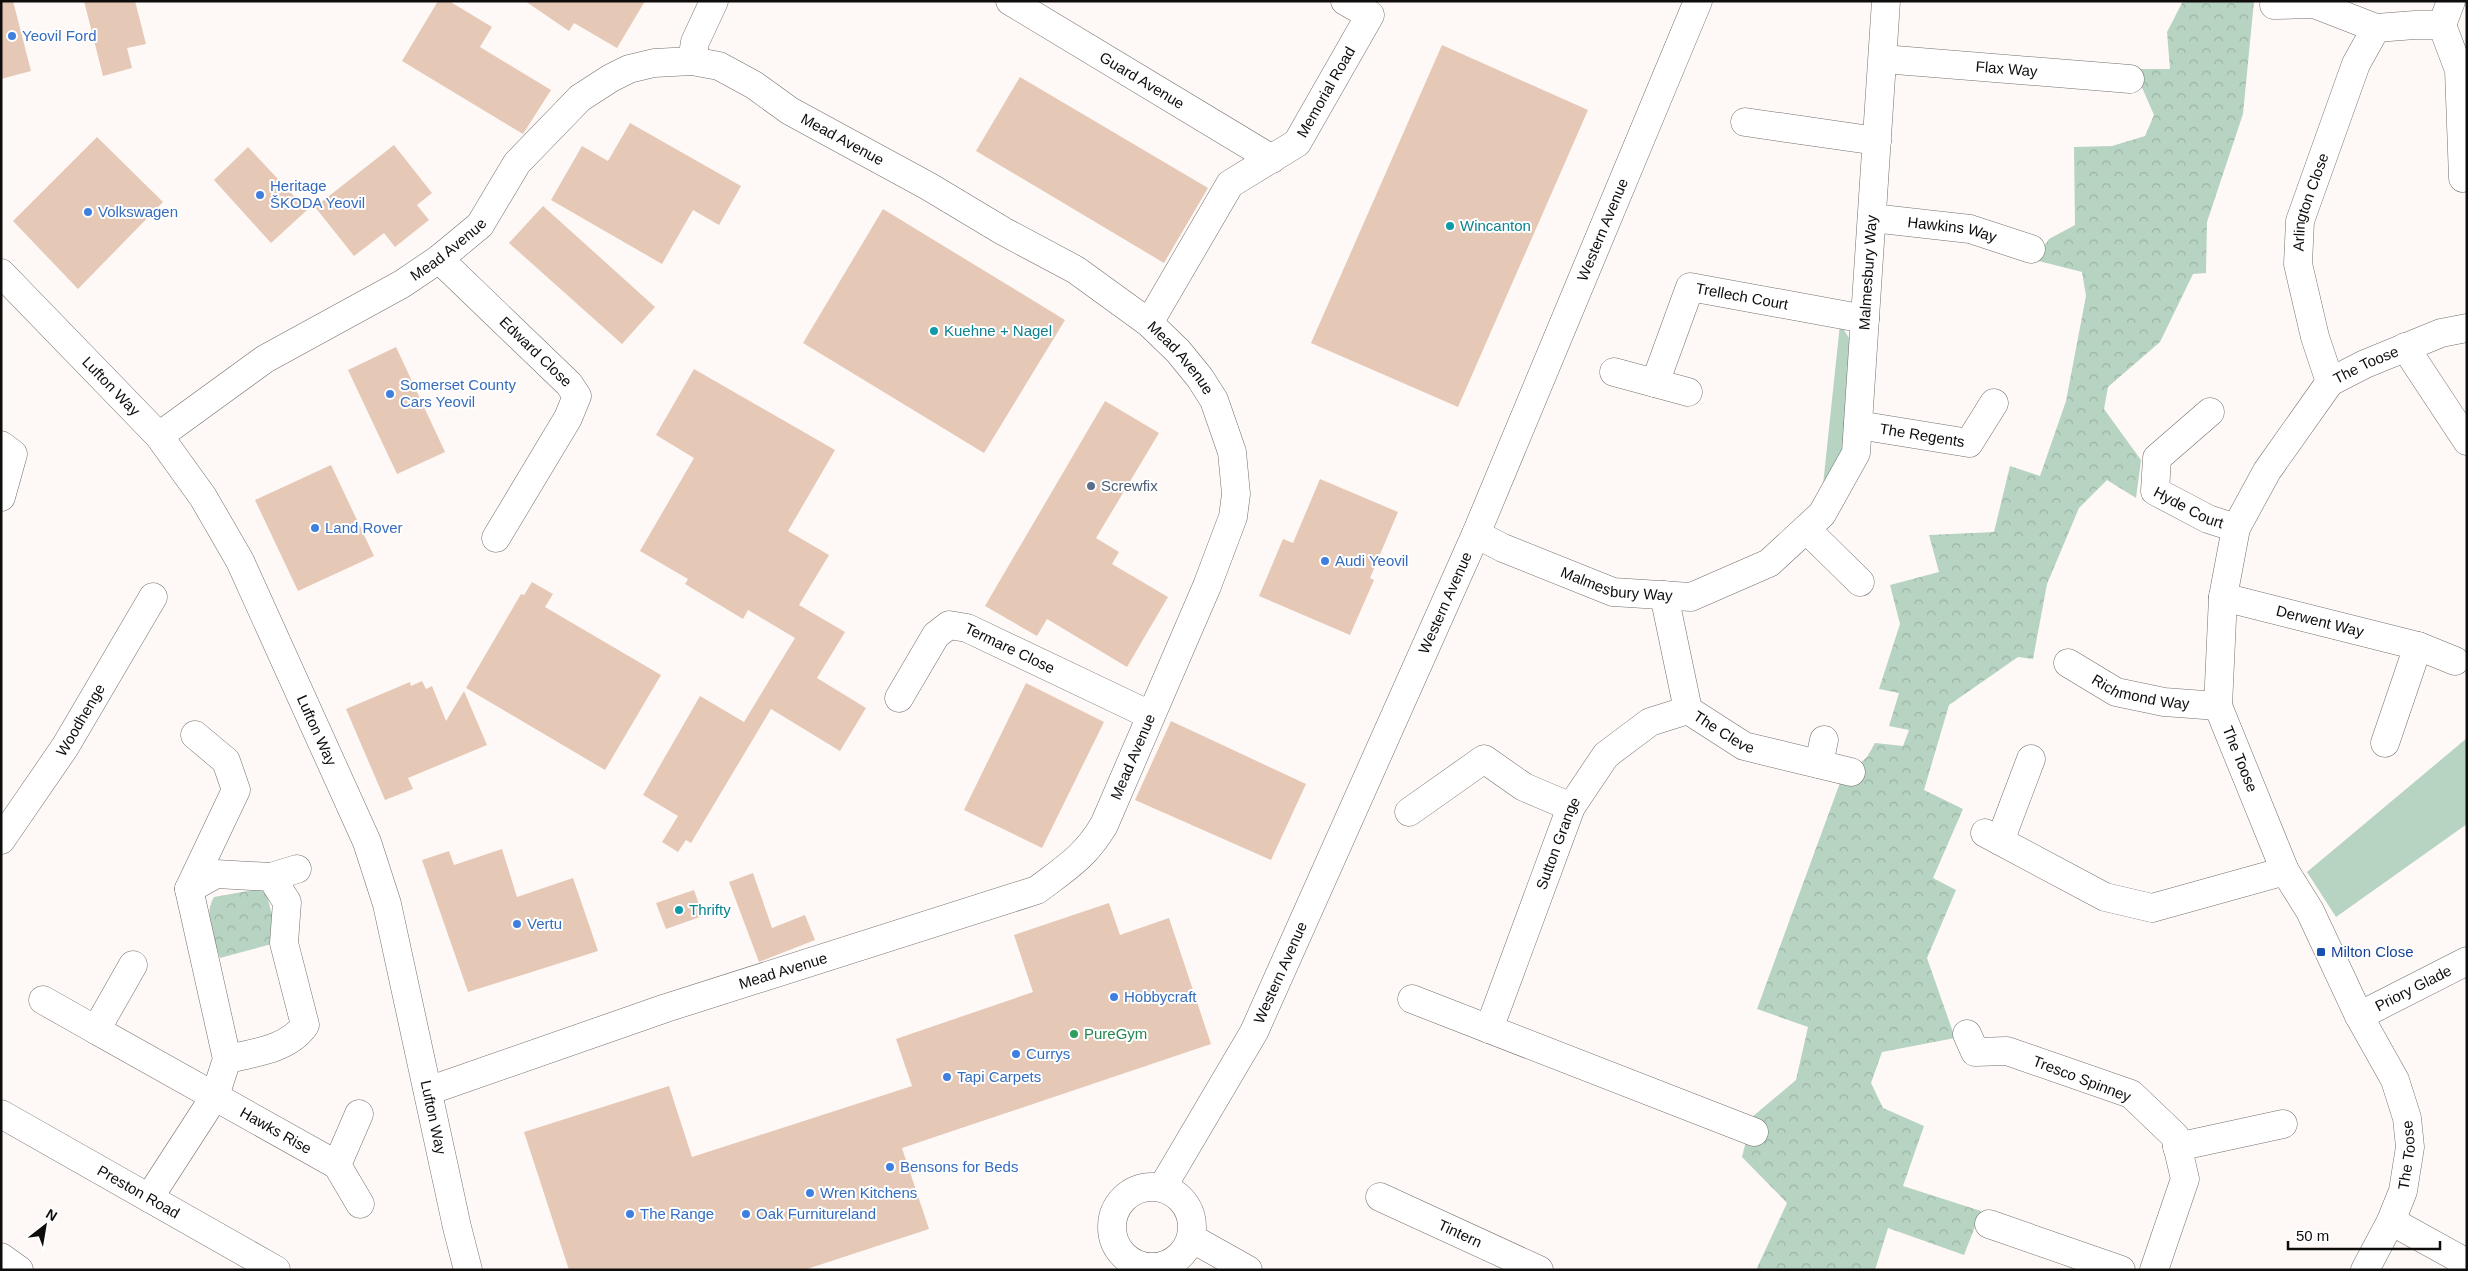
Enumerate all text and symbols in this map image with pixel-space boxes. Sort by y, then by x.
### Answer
place label: Yeovil Ford [22,27,97,44]
marker: Yeovil Ford [6,30,18,42]
street label: Memorial Road [1293,43,1358,140]
street label: Guard Avenue [1097,48,1187,112]
street label: Flax Way [1975,58,2039,80]
street label: Mead Avenue [798,110,887,168]
street label: Arlington Close [2290,151,2332,252]
street label: Western Avenue [1573,176,1631,283]
place label: Heritage ŠKODA Yeovil [270,177,365,211]
marker: Heritage ŠKODA Yeovil [254,189,266,201]
place label: Volkswagen [98,203,178,220]
marker: Volkswagen [82,206,94,218]
street label: Hawkins Way [1907,213,1999,245]
street label: Malmesbury Way [1855,214,1880,331]
street label: Mead Avenue [407,216,490,284]
place label: Wincanton [1460,217,1531,234]
marker: Wincanton [1444,220,1456,232]
street label: Trellech Court [1694,279,1790,313]
street label: Edward Close [496,313,576,390]
street label: Mead Avenue [1144,318,1217,397]
place label: Kuehne + Nagel [944,322,1052,339]
marker: Kuehne + Nagel [928,325,940,337]
street label: The Toose [2330,342,2401,387]
street label: Lufton Way [79,353,144,419]
place label: Somerset County Cars Yeovil [400,376,516,410]
marker: Somerset County Cars Yeovil [384,388,396,400]
street label: The Regents [1878,420,1966,450]
place label: Screwfix [1101,477,1158,494]
marker: Screwfix [1085,480,1097,492]
street label: Hyde Court [2151,483,2227,532]
place label: Land Rover [325,519,403,536]
marker: Land Rover [309,522,321,534]
street label: Western Avenue [1415,549,1475,656]
place label: Audi Yeovil [1335,552,1408,569]
marker: Audi Yeovil [1319,555,1331,567]
street label: Malmesbury Way [1558,563,1674,604]
street label: Derwent Way [2275,602,2366,640]
street label: Termare Close [962,619,1058,676]
street label: Richmond Way [2089,671,2191,712]
street label: Woodhenge [52,681,108,759]
street label: Lufton Way [294,692,340,768]
street label: The Cleve [1691,707,1756,756]
street label: Mead Avenue [1107,711,1158,802]
street label: The Toose [2220,723,2261,794]
street label: Sutton Grange [1532,794,1583,892]
place label: Thrifty [689,901,731,918]
marker: Thrifty [673,904,685,916]
place label: Vertu [527,915,562,932]
marker: Vertu [511,918,523,930]
street label: Western Avenue [1250,919,1310,1026]
place label: Milton Close [2331,943,2414,960]
marker: Milton Close [2315,946,2327,958]
street label: Mead Avenue [737,949,829,992]
street label: Priory Glade [2372,961,2454,1014]
place label: Hobbycraft [1124,988,1197,1005]
marker: Hobbycraft [1108,991,1120,1003]
place label: PureGym [1084,1025,1147,1042]
marker: PureGym [1068,1028,1080,1040]
place label: Currys [1026,1045,1070,1062]
marker: Currys [1010,1048,1022,1060]
street label: Tresco Spinney [2031,1052,2134,1105]
place label: Tapi Carpets [957,1068,1041,1085]
marker: Tapi Carpets [941,1071,953,1083]
street label: Lufton Way [417,1079,450,1156]
street label: Hawks Rise [237,1103,315,1157]
street label: The Toose [2394,1120,2418,1191]
place label: Bensons for Beds [900,1158,1018,1175]
street label: Preston Road [95,1161,183,1222]
marker: Bensons for Beds [884,1161,896,1173]
place label: Wren Kitchens [820,1184,917,1201]
marker: Wren Kitchens [804,1187,816,1199]
north arrow [20,1201,70,1251]
text: N [43,1205,60,1224]
place label: The Range [640,1205,714,1222]
place label: Oak Furnitureland [756,1205,876,1222]
marker: The Range [624,1208,636,1220]
marker: Oak Furnitureland [740,1208,752,1220]
street label: Tintern [1436,1216,1485,1251]
scale bar [2288,1218,2440,1250]
text: 50 m [2296,1227,2329,1244]

